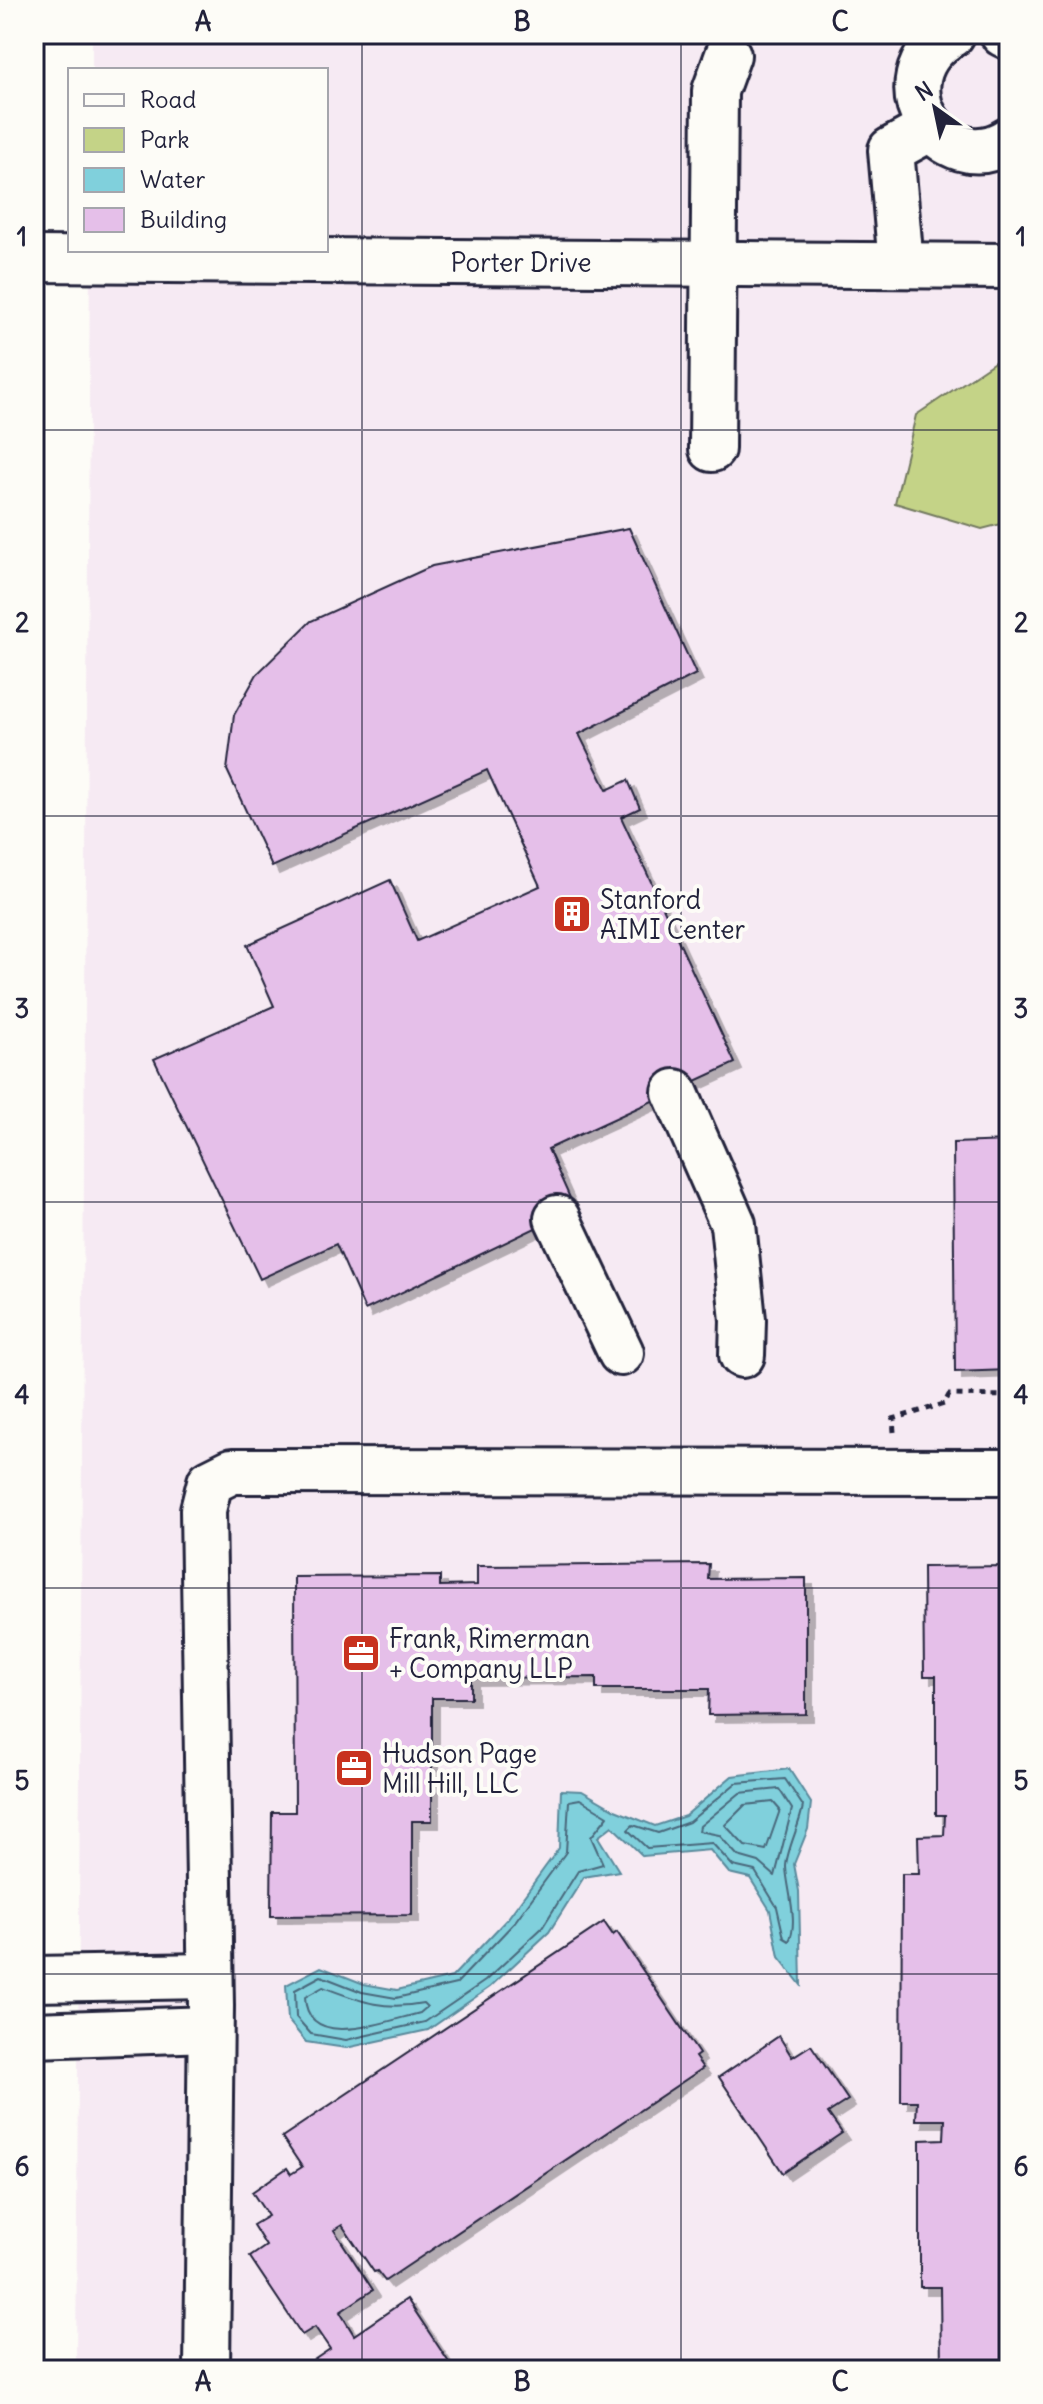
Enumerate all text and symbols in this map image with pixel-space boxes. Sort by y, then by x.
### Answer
text: A [195,5,212,38]
text: B [513,5,531,38]
text: C [831,5,849,38]
legend [68,68,328,252]
north arrow [895,68,975,148]
text: N [910,75,938,107]
text: Road [140,84,196,114]
text: Park [140,124,190,154]
text: Water [140,164,205,194]
text: Building [140,204,227,234]
text: 1 [17,220,27,253]
text: 1 [1016,220,1026,253]
street label: Porter Drive [450,246,592,279]
text: 2 [15,606,29,639]
text: 2 [1014,606,1028,639]
place label: Stanford AIMI Center [600,883,745,946]
building icon: Stanford AIMI Center [551,893,593,935]
text: 3 [15,992,29,1025]
text: 3 [1014,992,1028,1025]
text: 4 [14,1378,30,1411]
text: 4 [1013,1378,1029,1411]
place label: Frank, Rimerman + Company LLP [389,1622,590,1685]
office icon: Frank, Rimerman + Company LLP [340,1632,382,1674]
place label: Hudson Page Mill Hill, LLC [382,1737,537,1800]
office icon: Hudson Page Mill Hill, LLC [333,1747,375,1789]
text: 5 [15,1764,30,1797]
text: 5 [1014,1764,1029,1797]
text: 6 [14,2150,30,2183]
text: 6 [1013,2150,1029,2183]
text: A [195,2365,212,2398]
text: B [513,2365,531,2398]
text: C [831,2365,849,2398]

